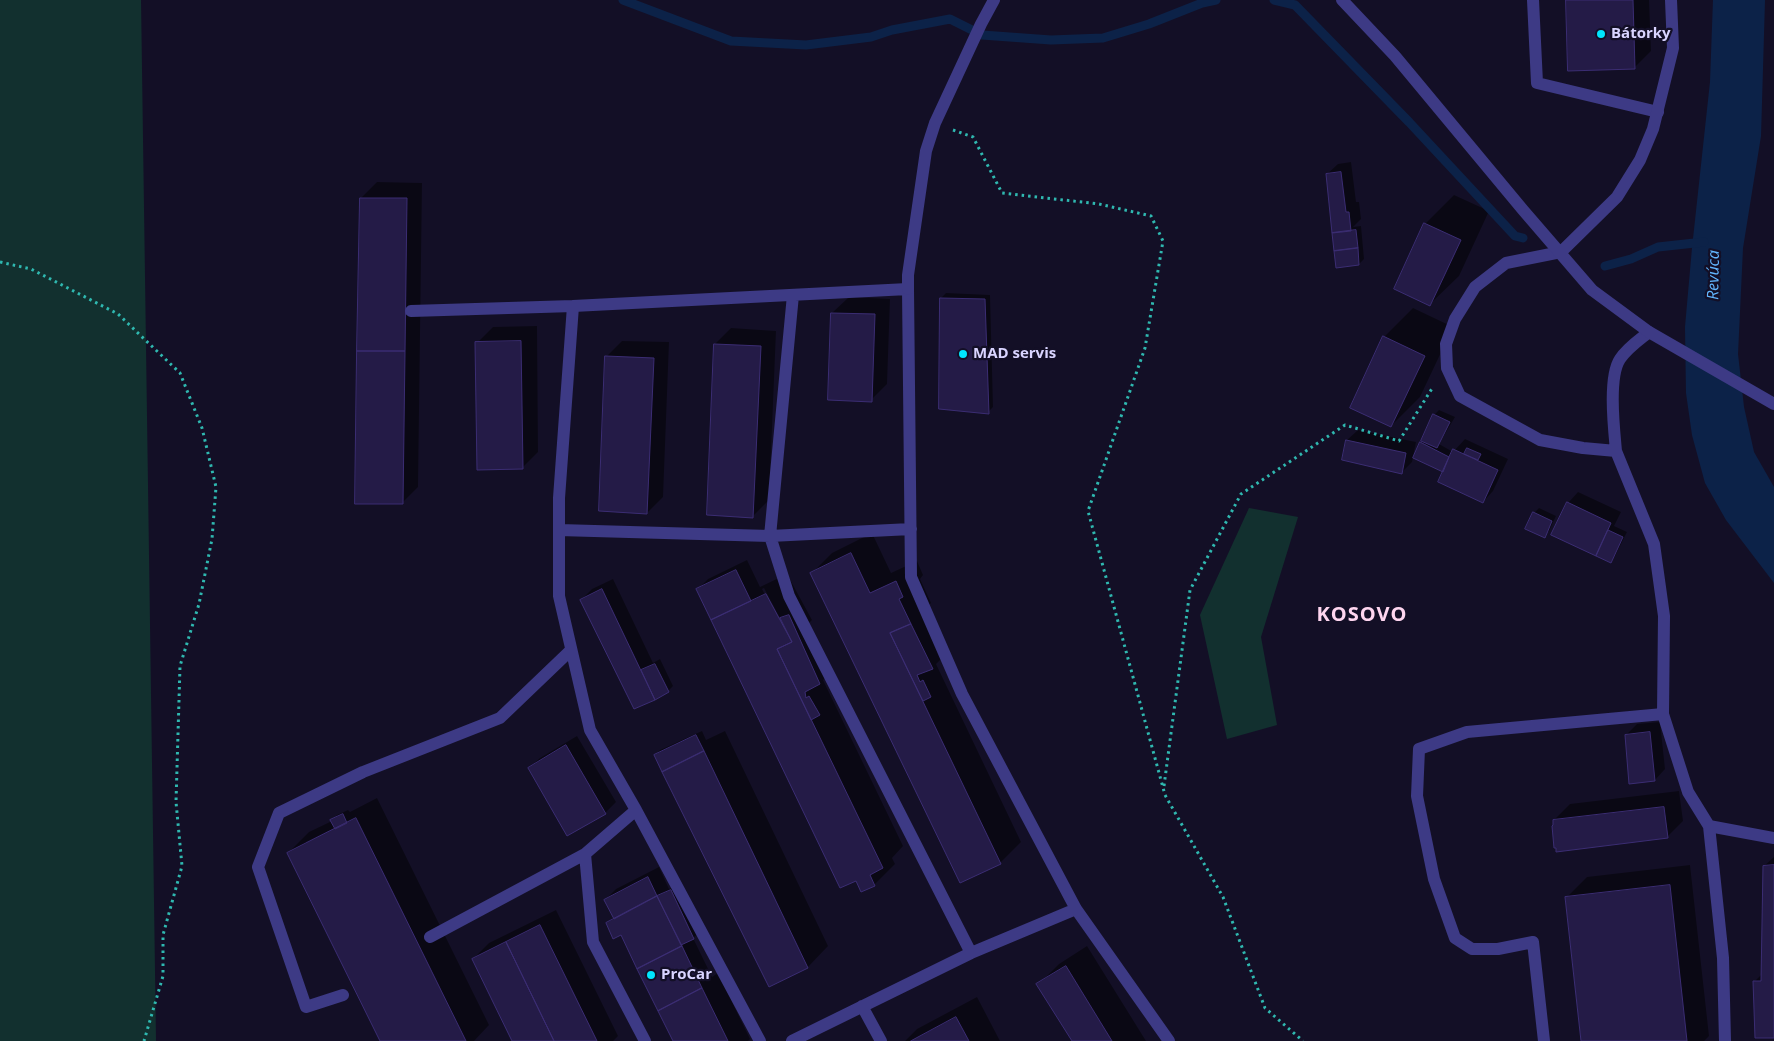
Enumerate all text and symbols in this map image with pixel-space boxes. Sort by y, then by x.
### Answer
place label: Bátorky [1611,25,1671,43]
marker: Bátorky [1595,28,1607,40]
water label: Revúca [1704,250,1724,300]
place label: MAD servis [973,345,1056,363]
marker: MAD servis [957,348,969,360]
district label: KOSOVO [1316,603,1408,627]
place label: ProCar [661,966,712,984]
marker: ProCar [645,969,657,981]

